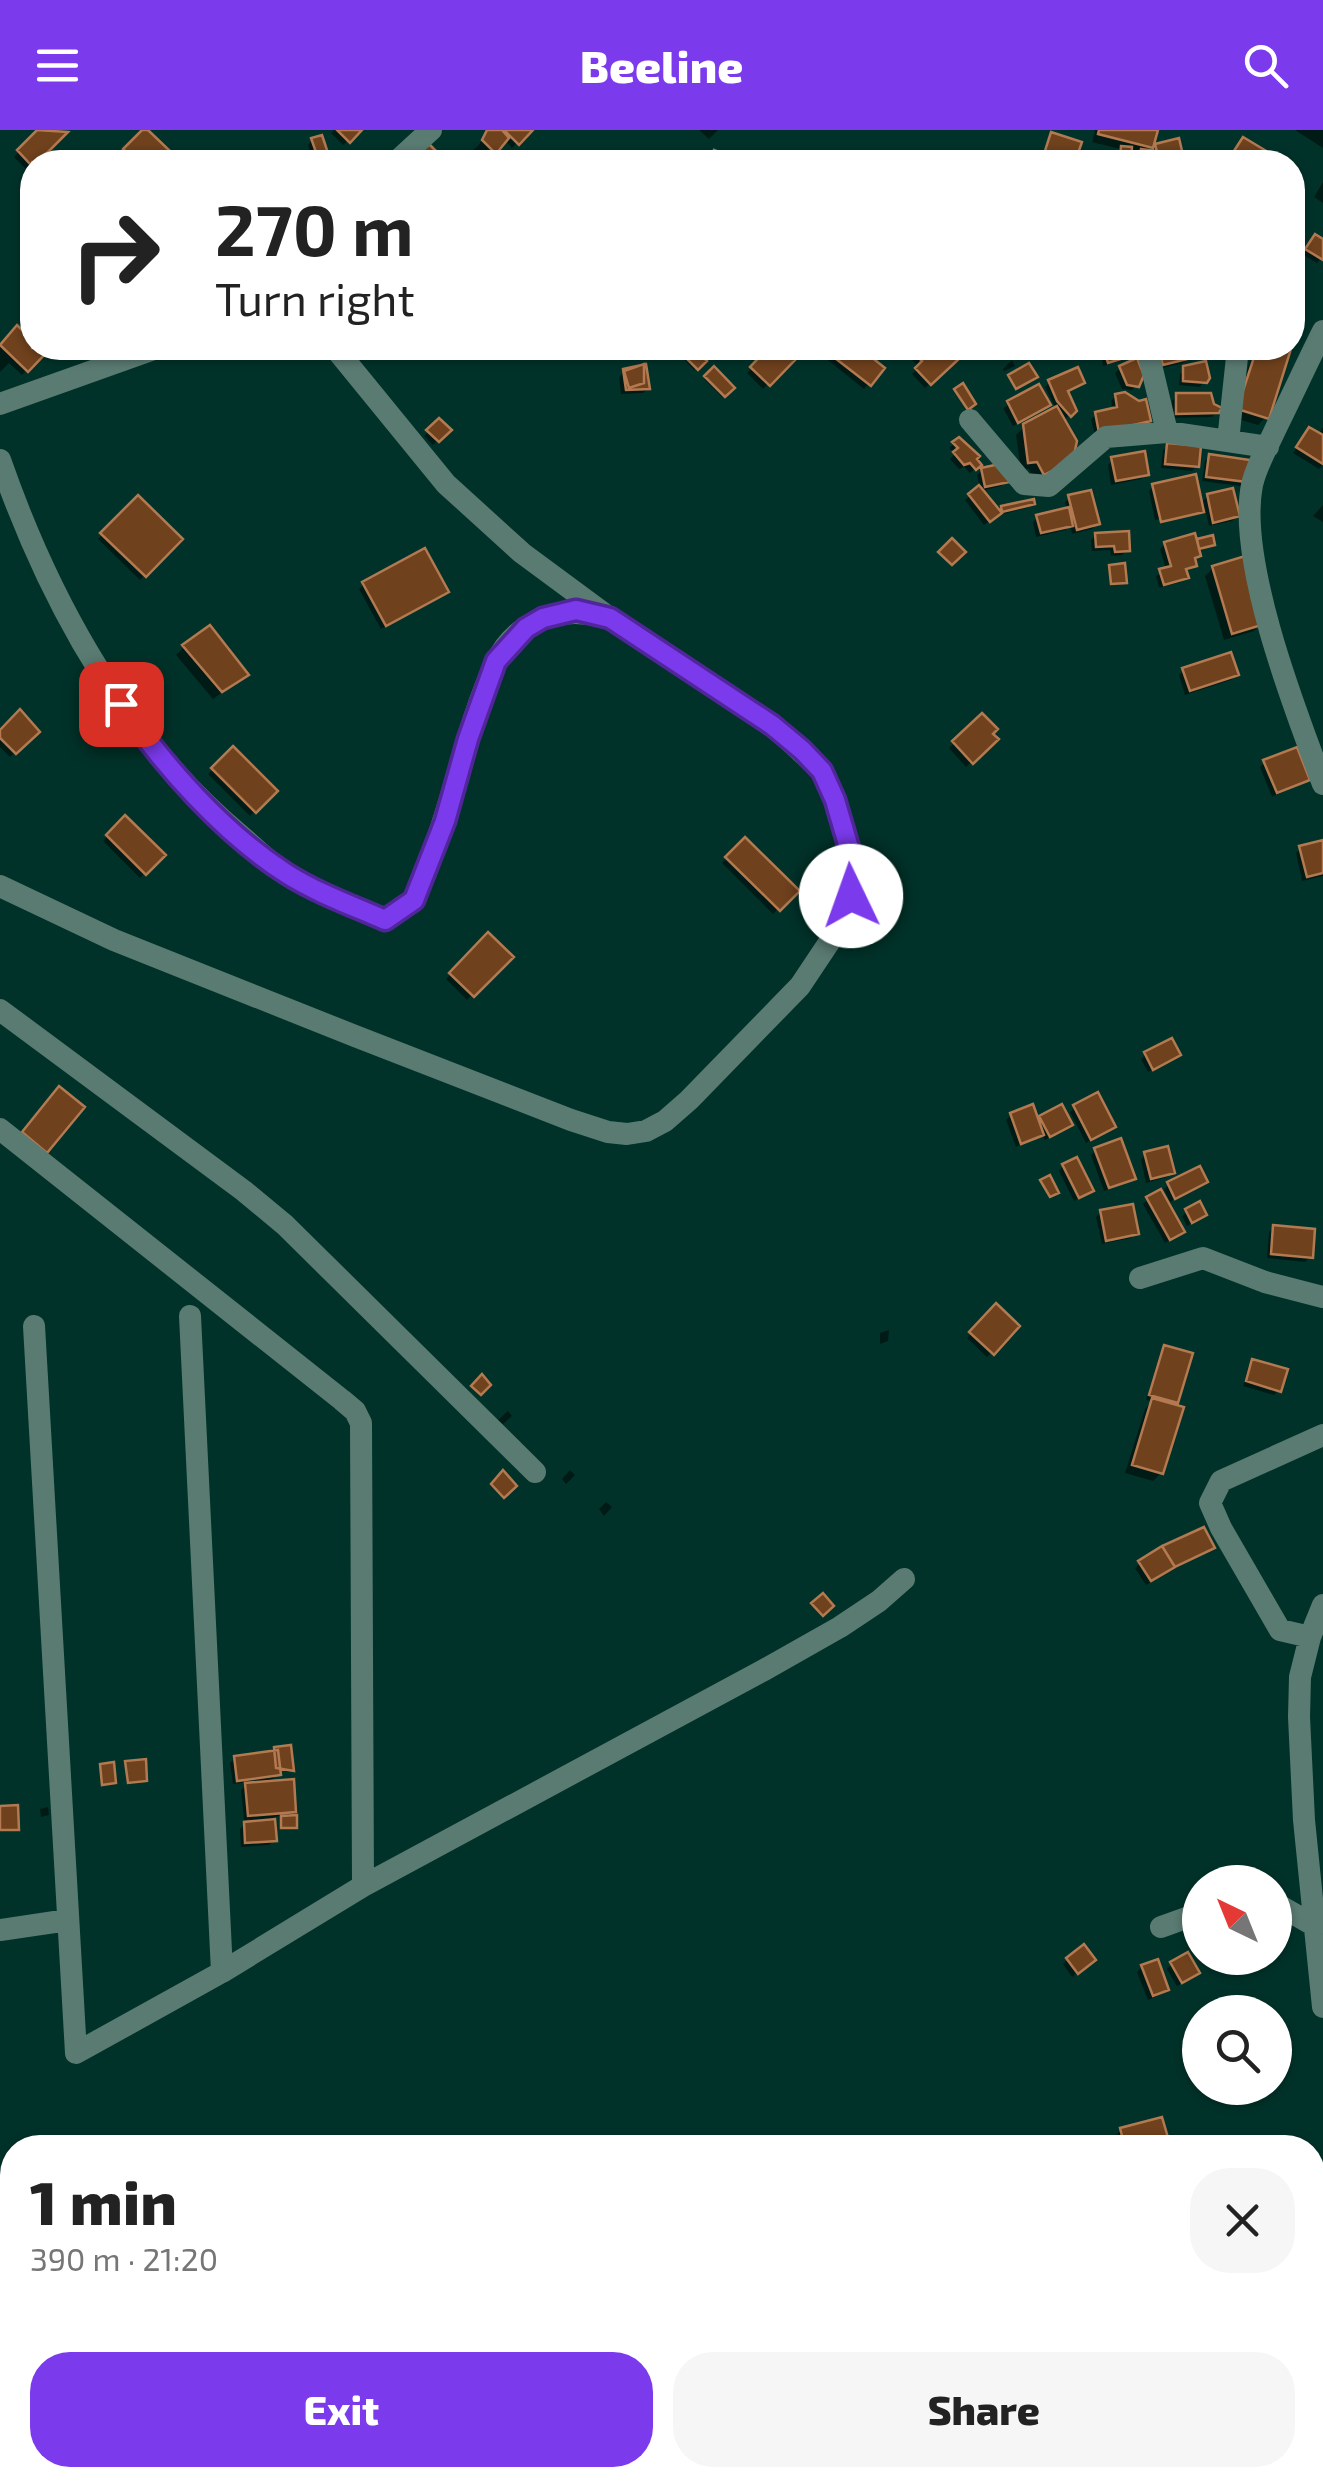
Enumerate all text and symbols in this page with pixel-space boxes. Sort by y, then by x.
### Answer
icon: menu [30,38,85,93]
text: Beeline [580,38,743,92]
icon: search [1238,38,1293,93]
text: 270 m [215,186,414,270]
icon: right [50,190,180,320]
text: Turn right [215,271,415,325]
pin [79,662,164,747]
icon: arrive [94,677,149,732]
position arrow [799,844,903,948]
north arrow [1182,1865,1292,1975]
map controls [1182,1865,1292,2105]
button: search [1182,1995,1292,2105]
text: 1 min [30,2165,177,2237]
button: close [1190,2168,1295,2273]
text: 390 m · 21:20 [30,2239,218,2277]
button: Exit [30,2352,653,2467]
button: Share [673,2352,1295,2467]

